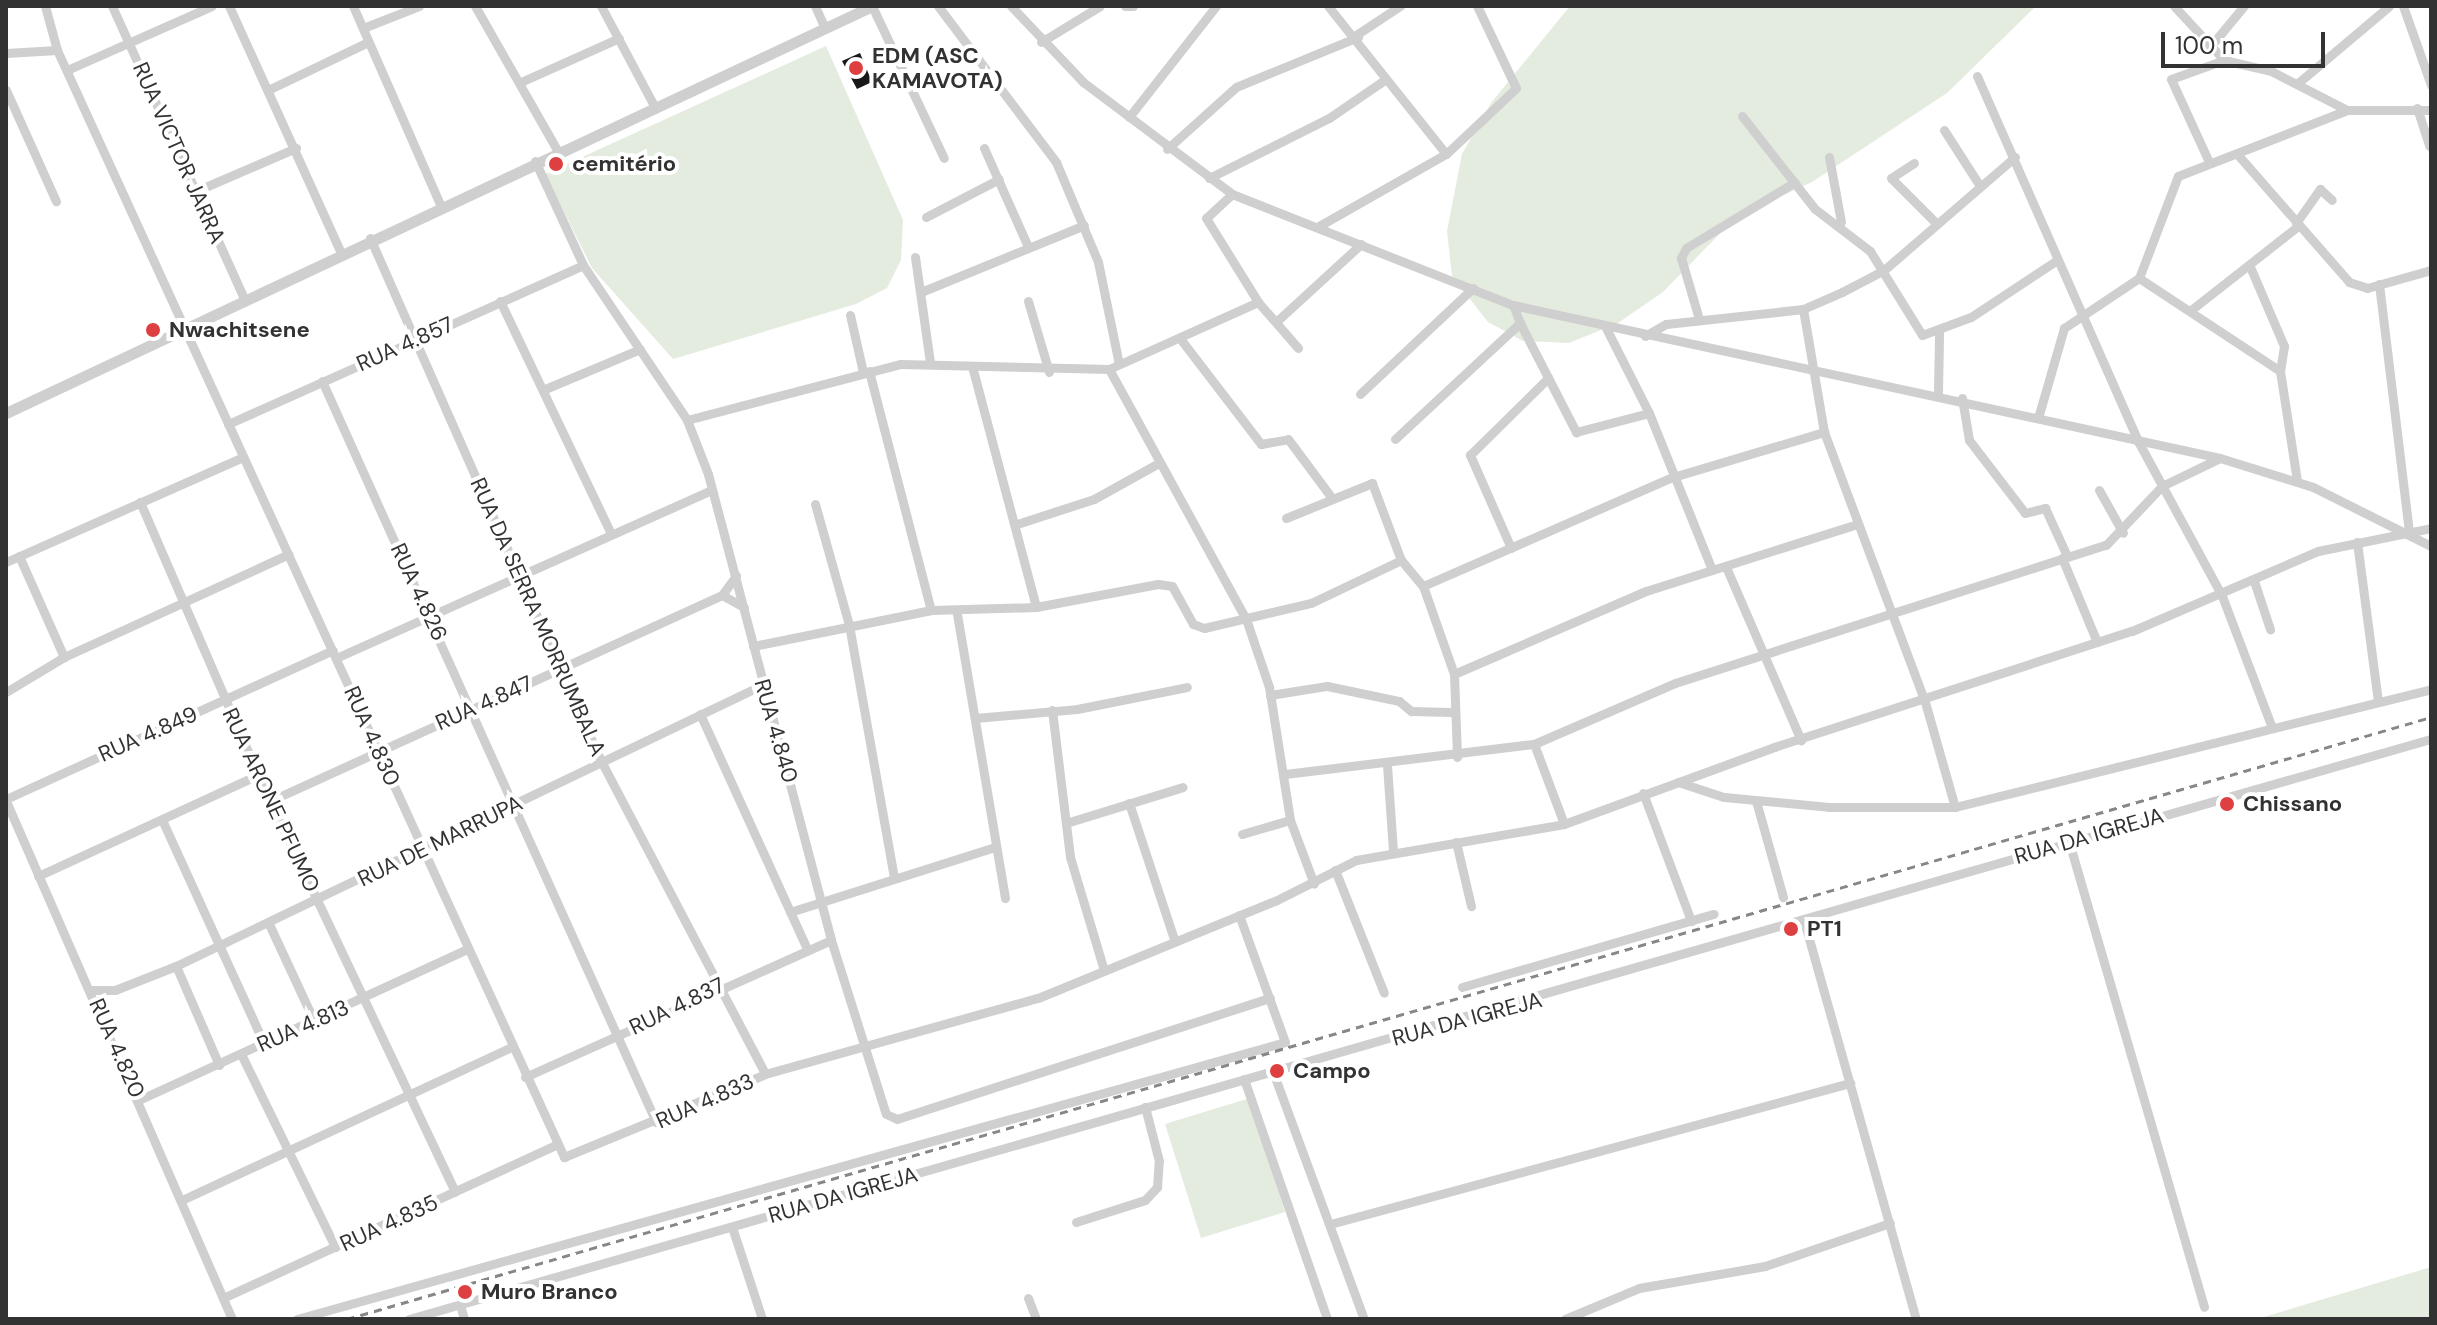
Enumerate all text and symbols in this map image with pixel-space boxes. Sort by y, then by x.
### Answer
scale bar [2165,16,2329,66]
text: 100 m [2175,30,2243,61]
place label: EDM (ASC KAMAVOTA) [872,42,1003,94]
street label: RUA VICTOR JARRA [127,58,231,248]
marker: EDM (ASC KAMAVOTA) [847,59,865,77]
place label: cemitério [572,151,676,177]
marker: cemitério [547,155,565,173]
street label: RUA 4.857 [353,311,457,377]
place label: Nwachitsene [169,317,310,343]
marker: Nwachitsene [144,321,162,339]
street label: RUA DA SERRA MORRUMBALA [465,474,611,760]
street label: RUA 4.826 [385,539,453,645]
street label: RUA 4.847 [431,670,537,736]
street label: RUA 4.840 [749,676,803,786]
street label: RUA 4.830 [338,682,406,790]
street label: RUA 4.849 [94,700,202,768]
street label: RUA ARONE PFUMO [217,704,325,896]
street label: RUA DE MARRUPA [353,790,527,892]
place label: Chissano [2243,791,2342,817]
marker: Chissano [2218,795,2236,813]
street label: RUA DA IGREJA [2011,802,2167,870]
place label: PT1 [1807,916,1842,942]
marker: PT1 [1782,920,1800,938]
street label: RUA 4.837 [625,972,729,1040]
street label: RUA DA IGREJA [1389,986,1545,1052]
street label: RUA 4.820 [83,994,151,1102]
street label: RUA 4.813 [253,994,353,1058]
place label: Campo [1293,1058,1371,1084]
marker: Campo [1268,1062,1286,1080]
street label: RUA 4.833 [652,1068,758,1134]
street label: RUA DA IGREJA [765,1161,921,1229]
street label: RUA 4.835 [336,1189,442,1257]
place label: Muro Branco [481,1279,618,1305]
marker: Muro Branco [456,1283,474,1301]

